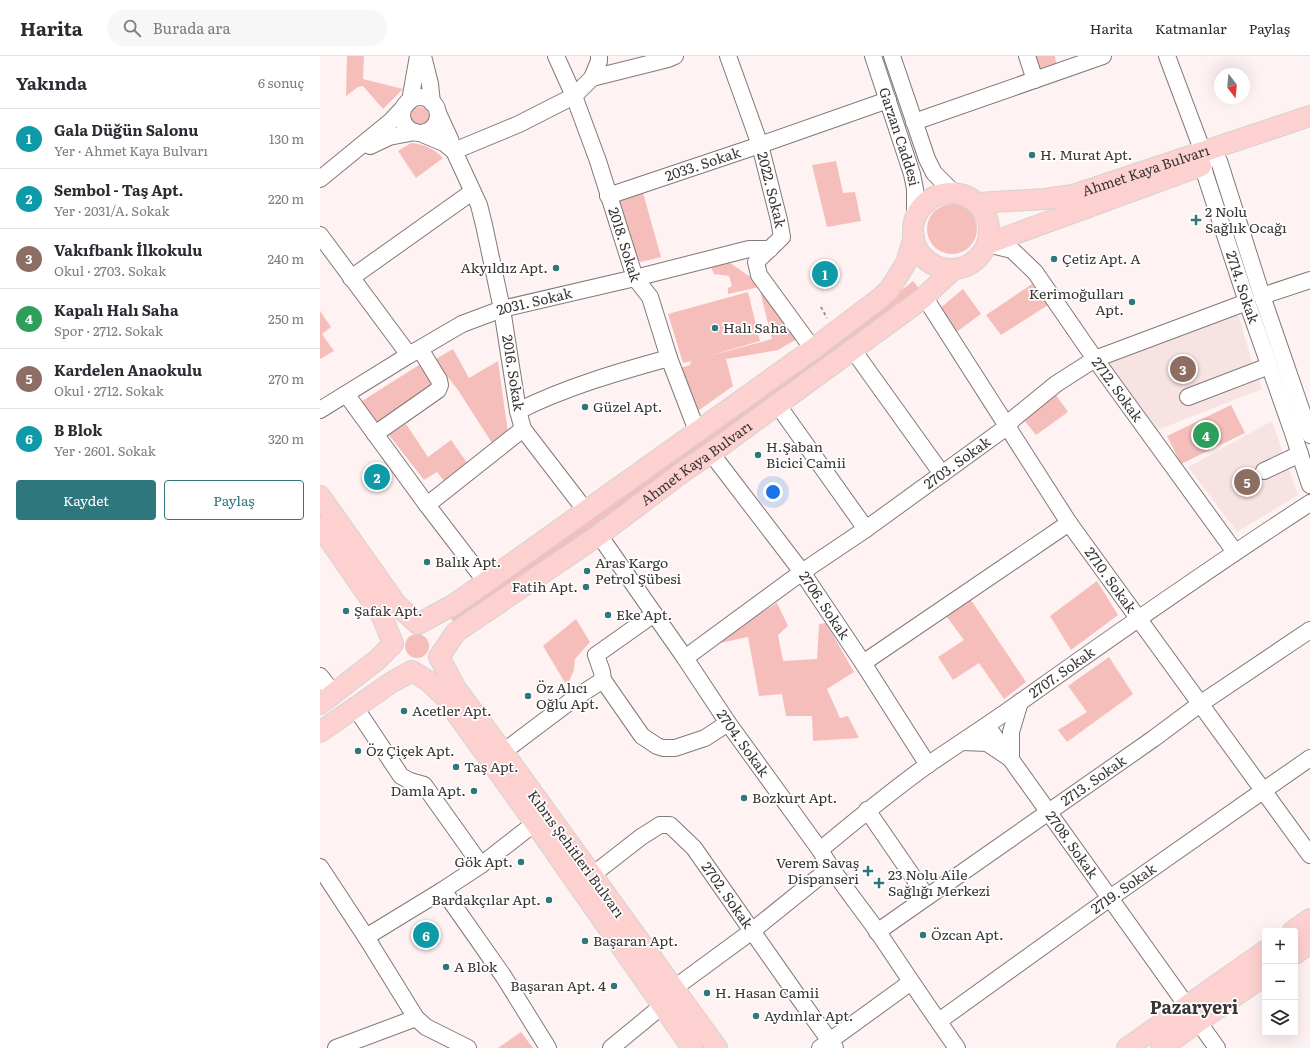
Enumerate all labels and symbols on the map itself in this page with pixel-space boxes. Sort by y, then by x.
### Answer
north arrow [1214,68,1250,104]
street label: Garzan Caddesi [875,84,925,188]
street label: Ahmet Kaya Bulvarı [1079,139,1212,200]
street label: 2033. Sokak [662,141,743,185]
place label: H. Murat Apt. [1040,144,1132,164]
street label: 2022. Sokak [753,150,791,230]
marker: H. Murat Apt. [1027,150,1037,160]
place label: 2 Nolu Sağlık Ocağı [1205,201,1287,237]
street label: 2018. Sokak [604,205,647,285]
marker: 2 Nolu Sağlık Ocağı [1190,214,1202,226]
place label: Çetiz Apt. A [1062,248,1141,268]
street label: 2714. Sokak [1222,248,1265,326]
marker: Çetiz Apt. A [1049,254,1059,264]
place label: Akyıldız Apt. [460,257,548,277]
pin: 1 [812,259,838,289]
marker: Akyıldız Apt. [551,263,561,273]
street label: 2031. Sokak [493,282,574,319]
place label: Kerimoğulları Apt. [1029,283,1124,319]
marker: Kerimoğulları Apt. [1127,297,1137,307]
place label: Halı Saha [723,317,787,337]
marker: Halı Saha [710,323,720,333]
street label: 2016. Sokak [498,333,530,413]
street label: 2712. Sokak [1088,353,1148,426]
pin: 3 [1170,354,1196,384]
place label: Güzel Apt. [593,396,663,416]
marker: Güzel Apt. [580,402,590,412]
street label: Ahmet Kaya Bulvarı [636,415,756,510]
pin: 4 [1193,420,1219,450]
street label: 2703. Sokak [919,431,994,493]
place label: H.Şaban Bicici Camii [766,436,846,472]
marker: H.Şaban Bicici Camii [753,450,763,460]
pin: 2 [364,462,390,492]
pin: 5 [1234,467,1260,497]
your location [763,482,783,502]
street label: 2710. Sokak [1081,543,1142,617]
place label: Balık Apt. [435,551,501,571]
place label: Aras Kargo Petrol Şübesi [595,552,682,588]
marker: Balık Apt. [422,557,432,567]
marker: Aras Kargo Petrol Şübesi [582,566,592,576]
street label: 2706. Sokak [795,567,856,643]
place label: Fatih Apt. [512,576,578,596]
marker: Fatih Apt. [581,582,591,592]
place label: Şafak Apt. [354,600,423,620]
place label: Eke Apt. [616,604,672,624]
marker: Şafak Apt. [341,606,351,616]
marker: Eke Apt. [603,610,613,620]
street label: 2707. Sokak [1024,641,1098,702]
place label: Öz Alıcı Oğlu Apt. [536,677,599,713]
marker: Öz Alıcı Oğlu Apt. [523,691,533,701]
place label: Acetler Apt. [412,700,492,720]
street label: 2704. Sokak [713,705,775,781]
marker: Acetler Apt. [399,706,409,716]
place label: Öz Çiçek Apt. [366,740,455,760]
marker: Öz Çiçek Apt. [353,746,363,756]
street label: 2713. Sokak [1056,750,1130,810]
place label: Taş Apt. [464,756,519,776]
marker: Taş Apt. [451,762,461,772]
place label: Damla Apt. [391,780,466,800]
marker: Damla Apt. [469,786,479,796]
street label: Kıbrıs Şehitleri Bulvarı [524,786,630,922]
place label: Bozkurt Apt. [752,787,837,807]
marker: Bozkurt Apt. [739,793,749,803]
street label: 2708. Sokak [1042,807,1104,882]
place label: Gök Apt. [454,851,513,871]
place label: Verem Savaş Dispanseri [776,852,859,888]
marker: Gök Apt. [516,857,526,867]
street label: 2702. Sokak [698,857,759,933]
street label: 2719. Sokak [1086,858,1160,918]
place label: 23 Nolu Aile Sağlığı Merkezi [888,864,991,900]
marker: Verem Savaş Dispanseri [862,865,874,877]
marker: 23 Nolu Aile Sağlığı Merkezi [873,877,885,889]
place label: Bardakçılar Apt. [431,889,541,909]
marker: Bardakçılar Apt. [544,895,554,905]
pin: 6 [413,920,439,950]
place label: Özcan Apt. [931,924,1004,944]
place label: Başaran Apt. [593,930,678,950]
marker: Özcan Apt. [918,930,928,940]
marker: Başaran Apt. [580,936,590,946]
place label: A Blok [454,956,498,976]
marker: A Blok [441,962,451,972]
place label: Başaran Apt. 4 [510,975,606,995]
marker: Başaran Apt. 4 [609,981,619,991]
place label: H. Hasan Camii [715,982,819,1002]
marker: H. Hasan Camii [702,988,712,998]
district label: Pazaryeri [1150,993,1239,1020]
place label: Aydınlar Apt. [764,1005,854,1025]
marker: Aydınlar Apt. [751,1011,761,1021]

